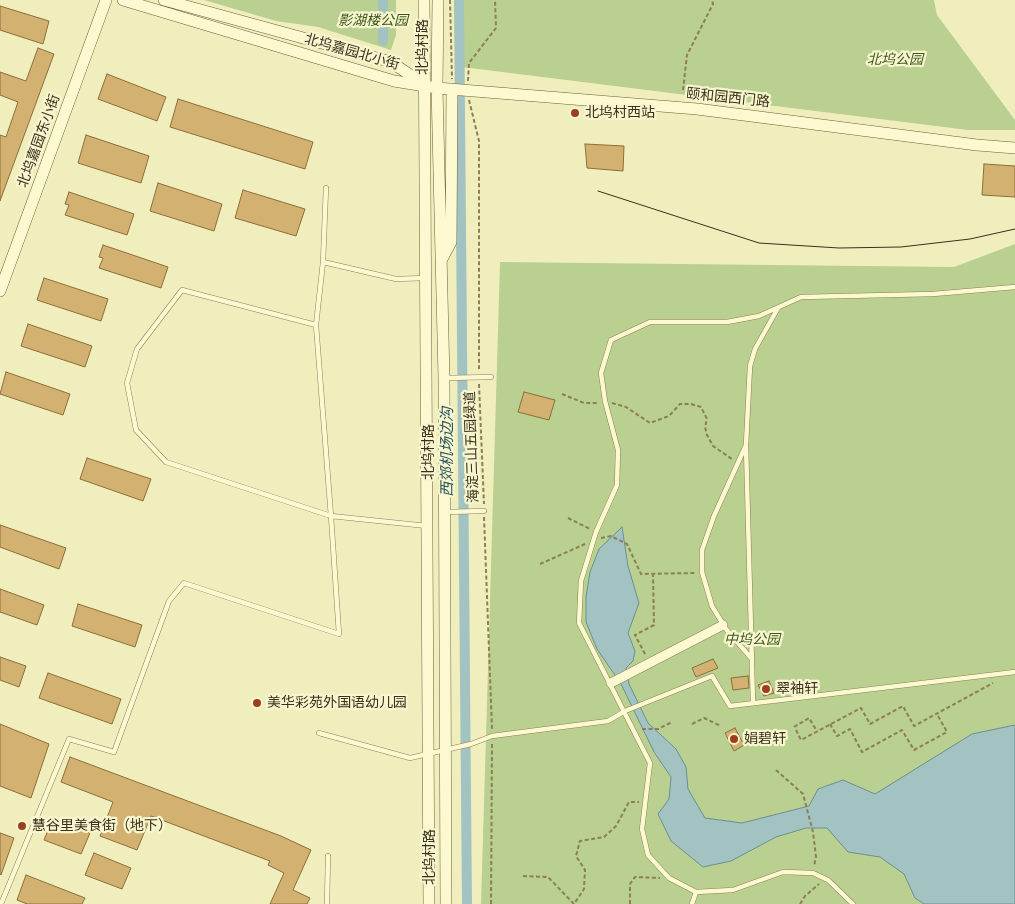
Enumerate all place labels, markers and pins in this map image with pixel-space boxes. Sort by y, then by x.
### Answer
place label: 北坞村西站 [585,105,655,121]
marker: 北坞村西站 [569,107,581,119]
place label: 翠袖轩 [776,681,818,697]
marker: 翠袖轩 [760,683,772,695]
place label: 美华彩苑外国语幼儿园 [267,695,407,711]
marker: 美华彩苑外国语幼儿园 [251,697,263,709]
place label: 娟碧轩 [744,731,786,747]
marker: 娟碧轩 [728,733,740,745]
place label: 慧谷里美食街（地下） [32,818,172,834]
marker: 慧谷里美食街（地下） [16,820,28,832]

